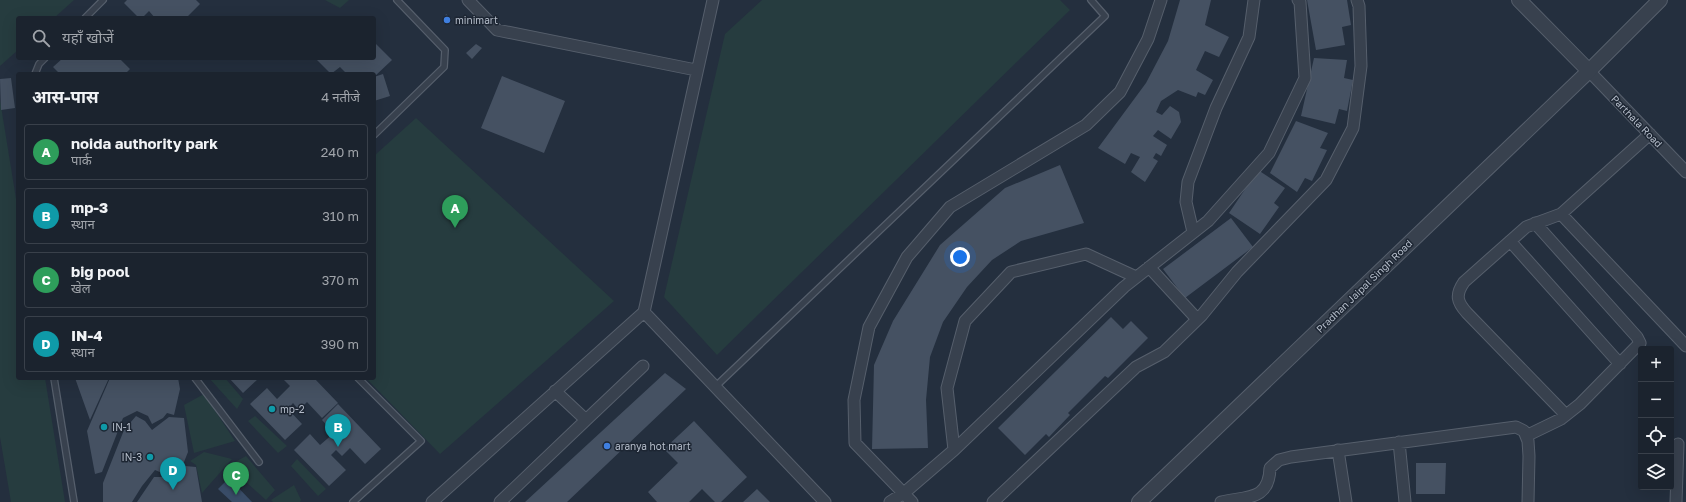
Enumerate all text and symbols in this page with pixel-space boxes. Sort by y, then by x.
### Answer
place label: minimart [455,14,498,26]
marker: minimart [442,15,452,25]
search box [16,16,376,60]
icon: search [30,27,52,49]
text: यहाँ खोजें [62,28,114,46]
text: आस-पास [32,86,99,107]
text: 4 नतीजे [321,89,360,105]
street label: Parthala Road [1609,92,1665,150]
text: noida authority park [71,134,218,152]
text: A [41,144,51,160]
text: 240 m [321,144,359,160]
text: पार्क [71,152,92,168]
pin: A [442,195,468,228]
text: mp-3 [71,198,108,216]
text: B [41,208,51,224]
text: 310 m [322,208,359,224]
text: स्थान [71,216,95,232]
street label: Pradhan Jaipal Singh Road [1314,237,1414,335]
your location [950,247,970,267]
text: big pool [71,262,130,280]
text: C [41,272,51,288]
text: 370 m [322,272,359,288]
text: खेल [71,280,90,296]
text: IN-4 [71,326,103,344]
text: D [41,336,51,352]
text: 390 m [321,336,359,352]
text: स्थान [71,344,95,360]
map controls [1638,346,1674,490]
button: + [1638,346,1674,382]
button: − [1638,382,1674,418]
place label: mp-2 [280,403,305,415]
marker: mp-2 [267,404,277,414]
pin: B [325,414,351,447]
button: locate [1638,418,1674,454]
place label: IN-1 [112,421,132,433]
marker: IN-1 [99,422,109,432]
place label: aranya hot mart [615,440,691,452]
marker: aranya hot mart [602,441,612,451]
place label: IN-3 [122,451,142,463]
marker: IN-3 [145,452,155,462]
button: layers [1638,454,1674,490]
pin: D [160,457,186,490]
pin: C [223,462,249,495]

